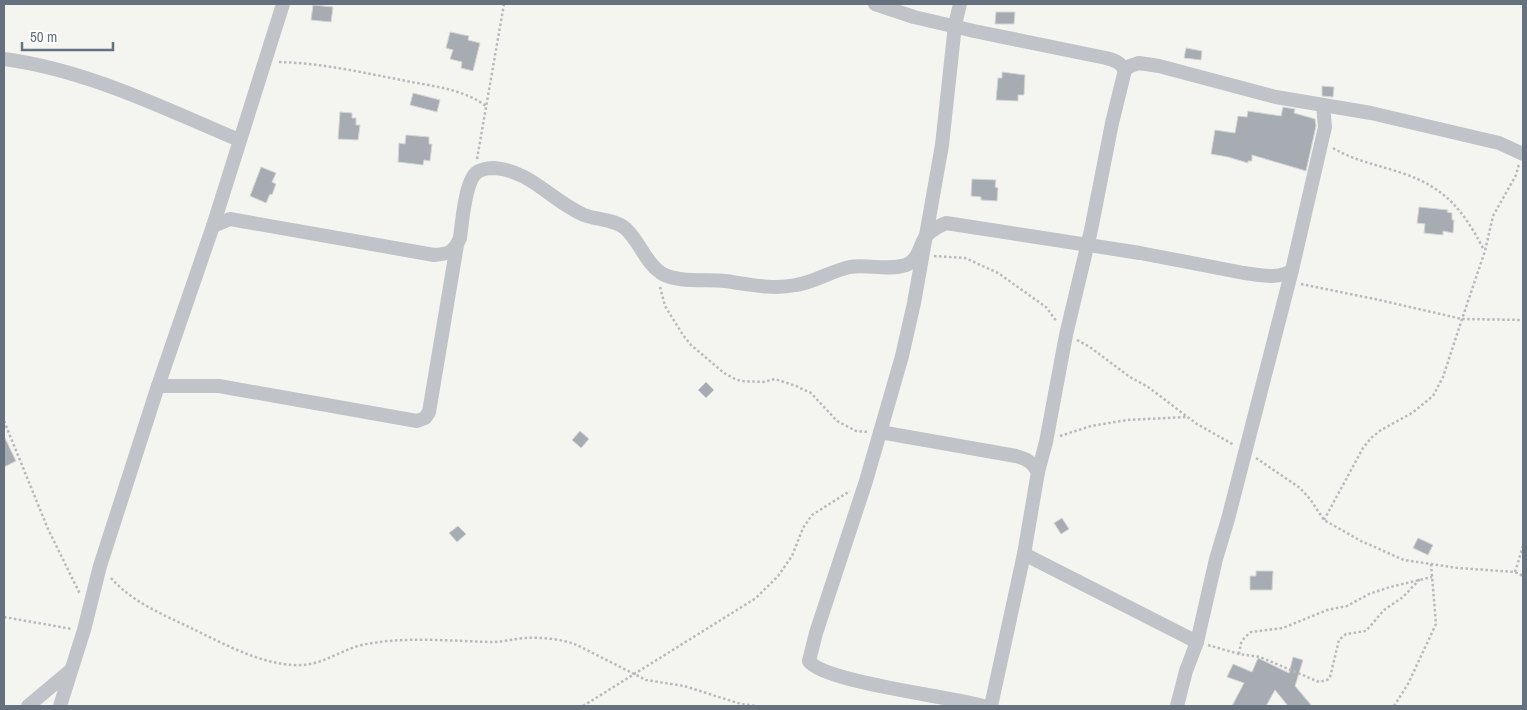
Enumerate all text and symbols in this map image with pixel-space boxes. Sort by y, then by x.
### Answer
scale bar [22,20,114,52]
text: 50 m [30,26,57,47]

